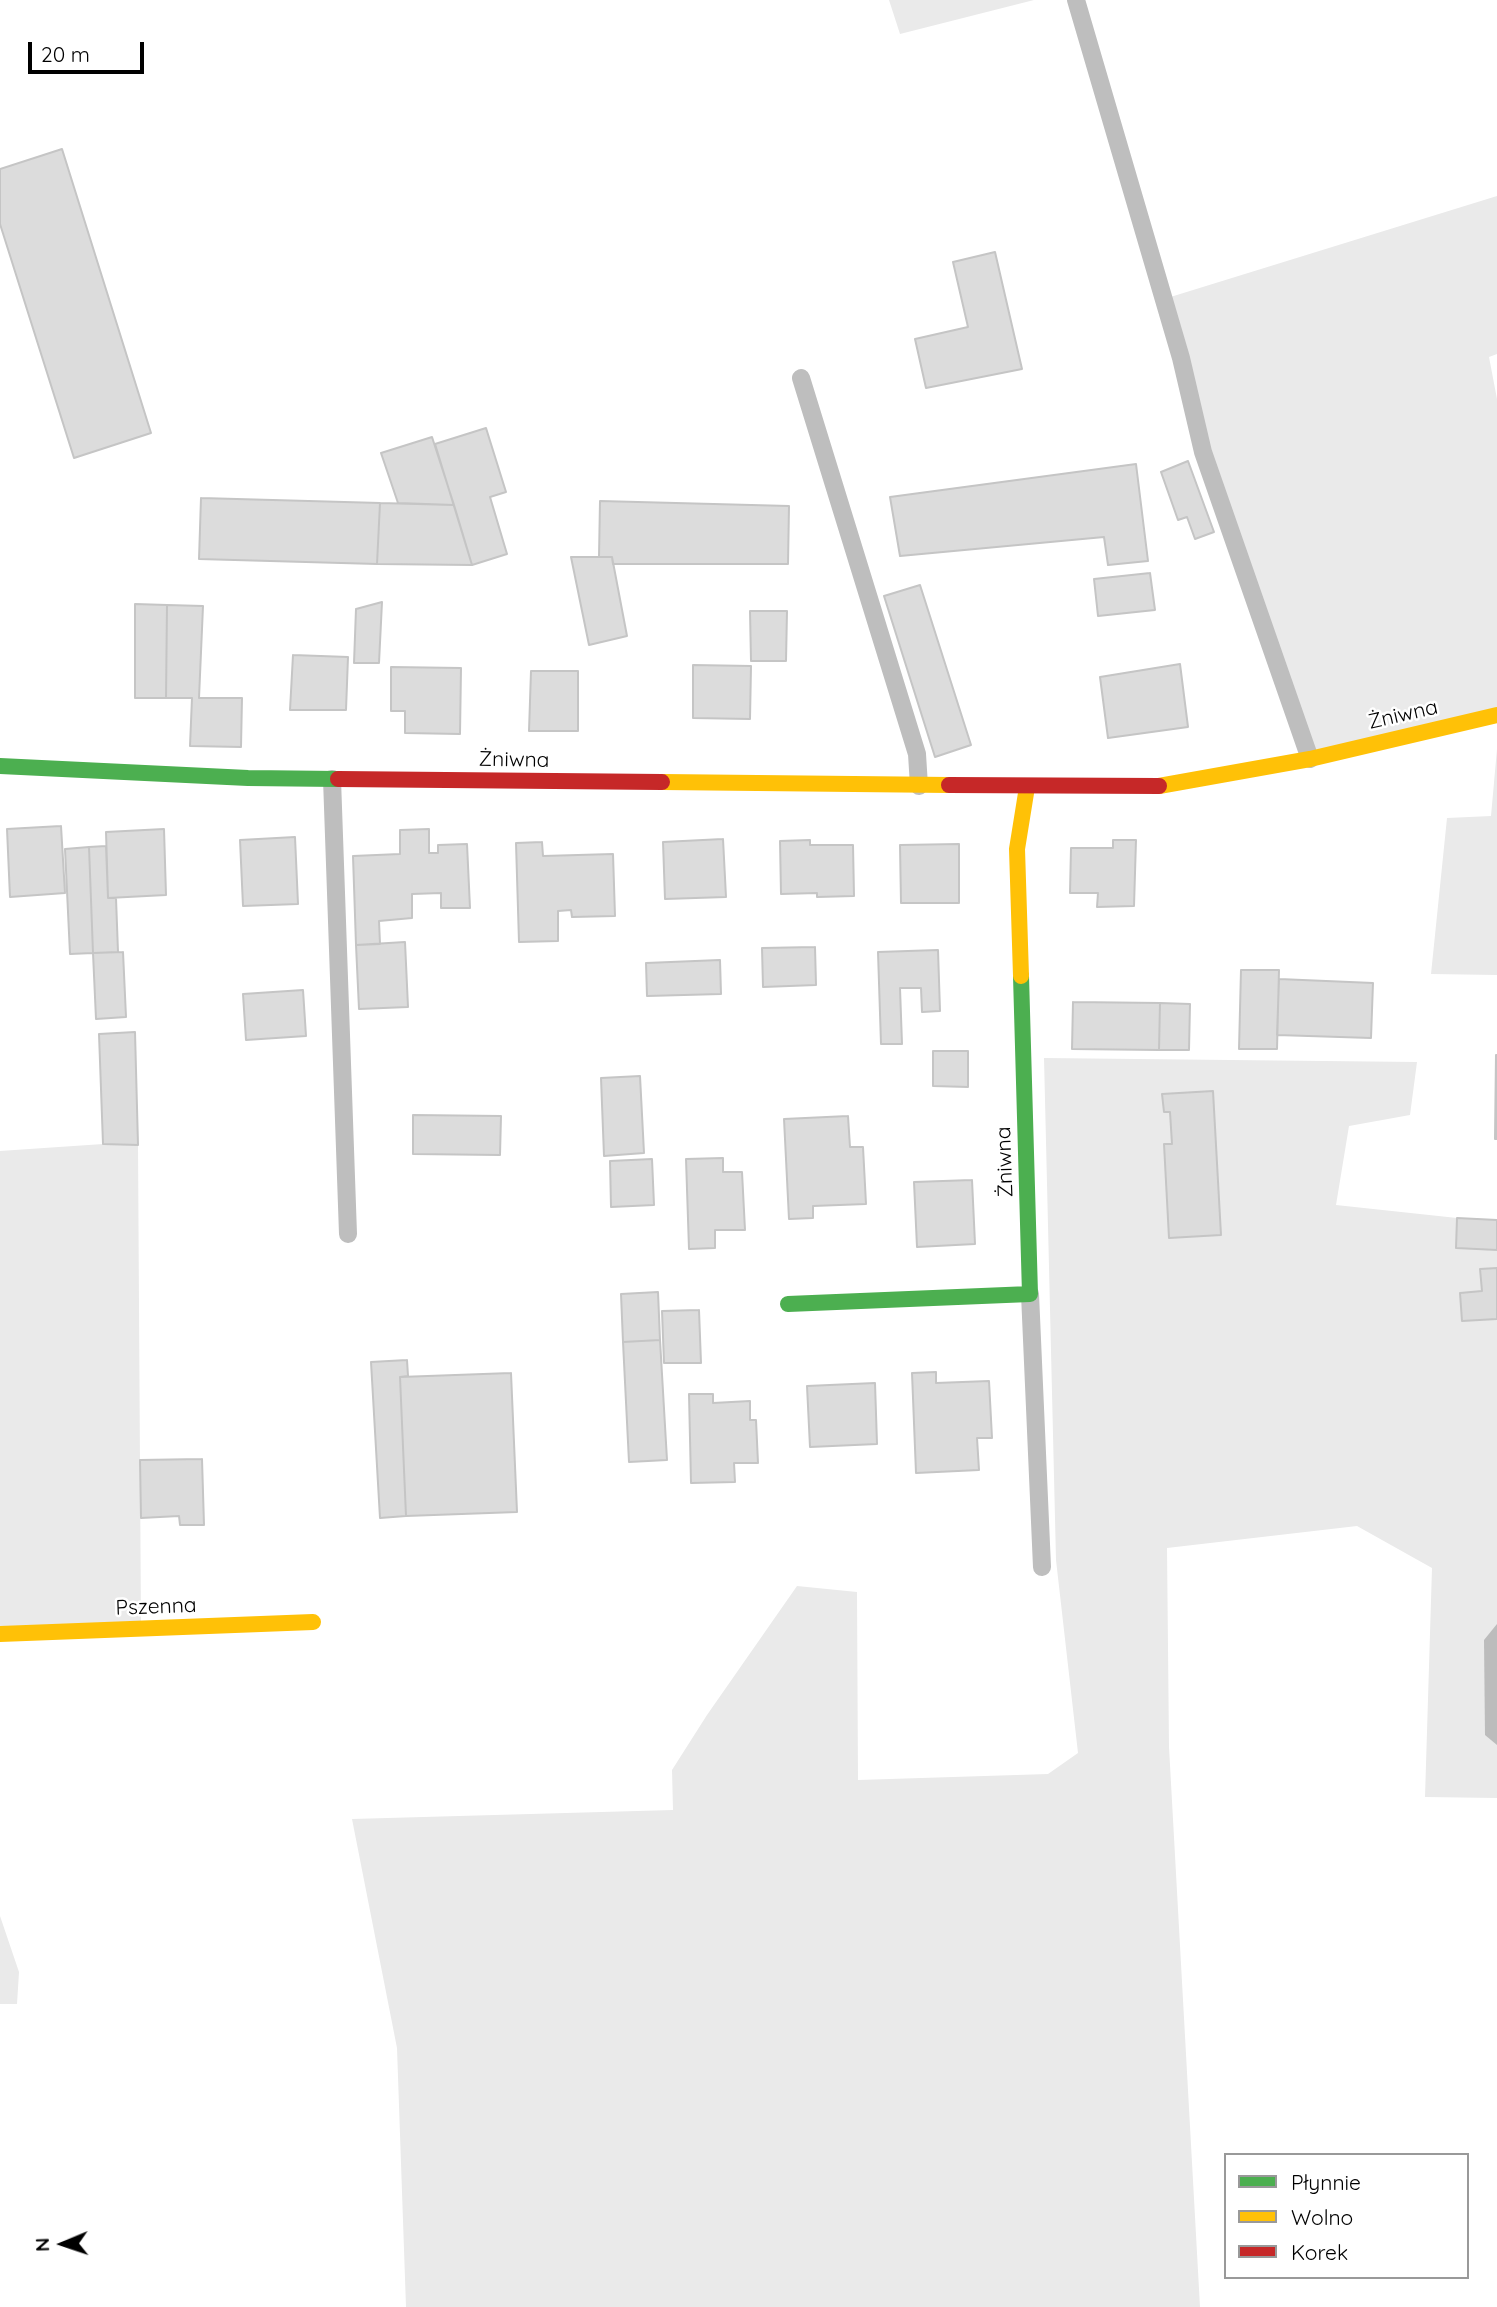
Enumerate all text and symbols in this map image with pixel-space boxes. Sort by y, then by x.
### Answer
scale bar [32,28,147,72]
text: 20 m [41,41,90,67]
street label: Żniwna [1366,695,1440,735]
street label: Żniwna [478,747,550,773]
street label: Żniwna [991,1126,1019,1198]
street label: Pszenna [115,1593,197,1621]
legend [1224,2153,1469,2279]
text: Płynnie [1291,2169,1361,2195]
text: Wolno [1291,2204,1353,2230]
north arrow [28,2209,98,2279]
text: N [30,2237,54,2252]
text: Korek [1291,2239,1348,2265]

